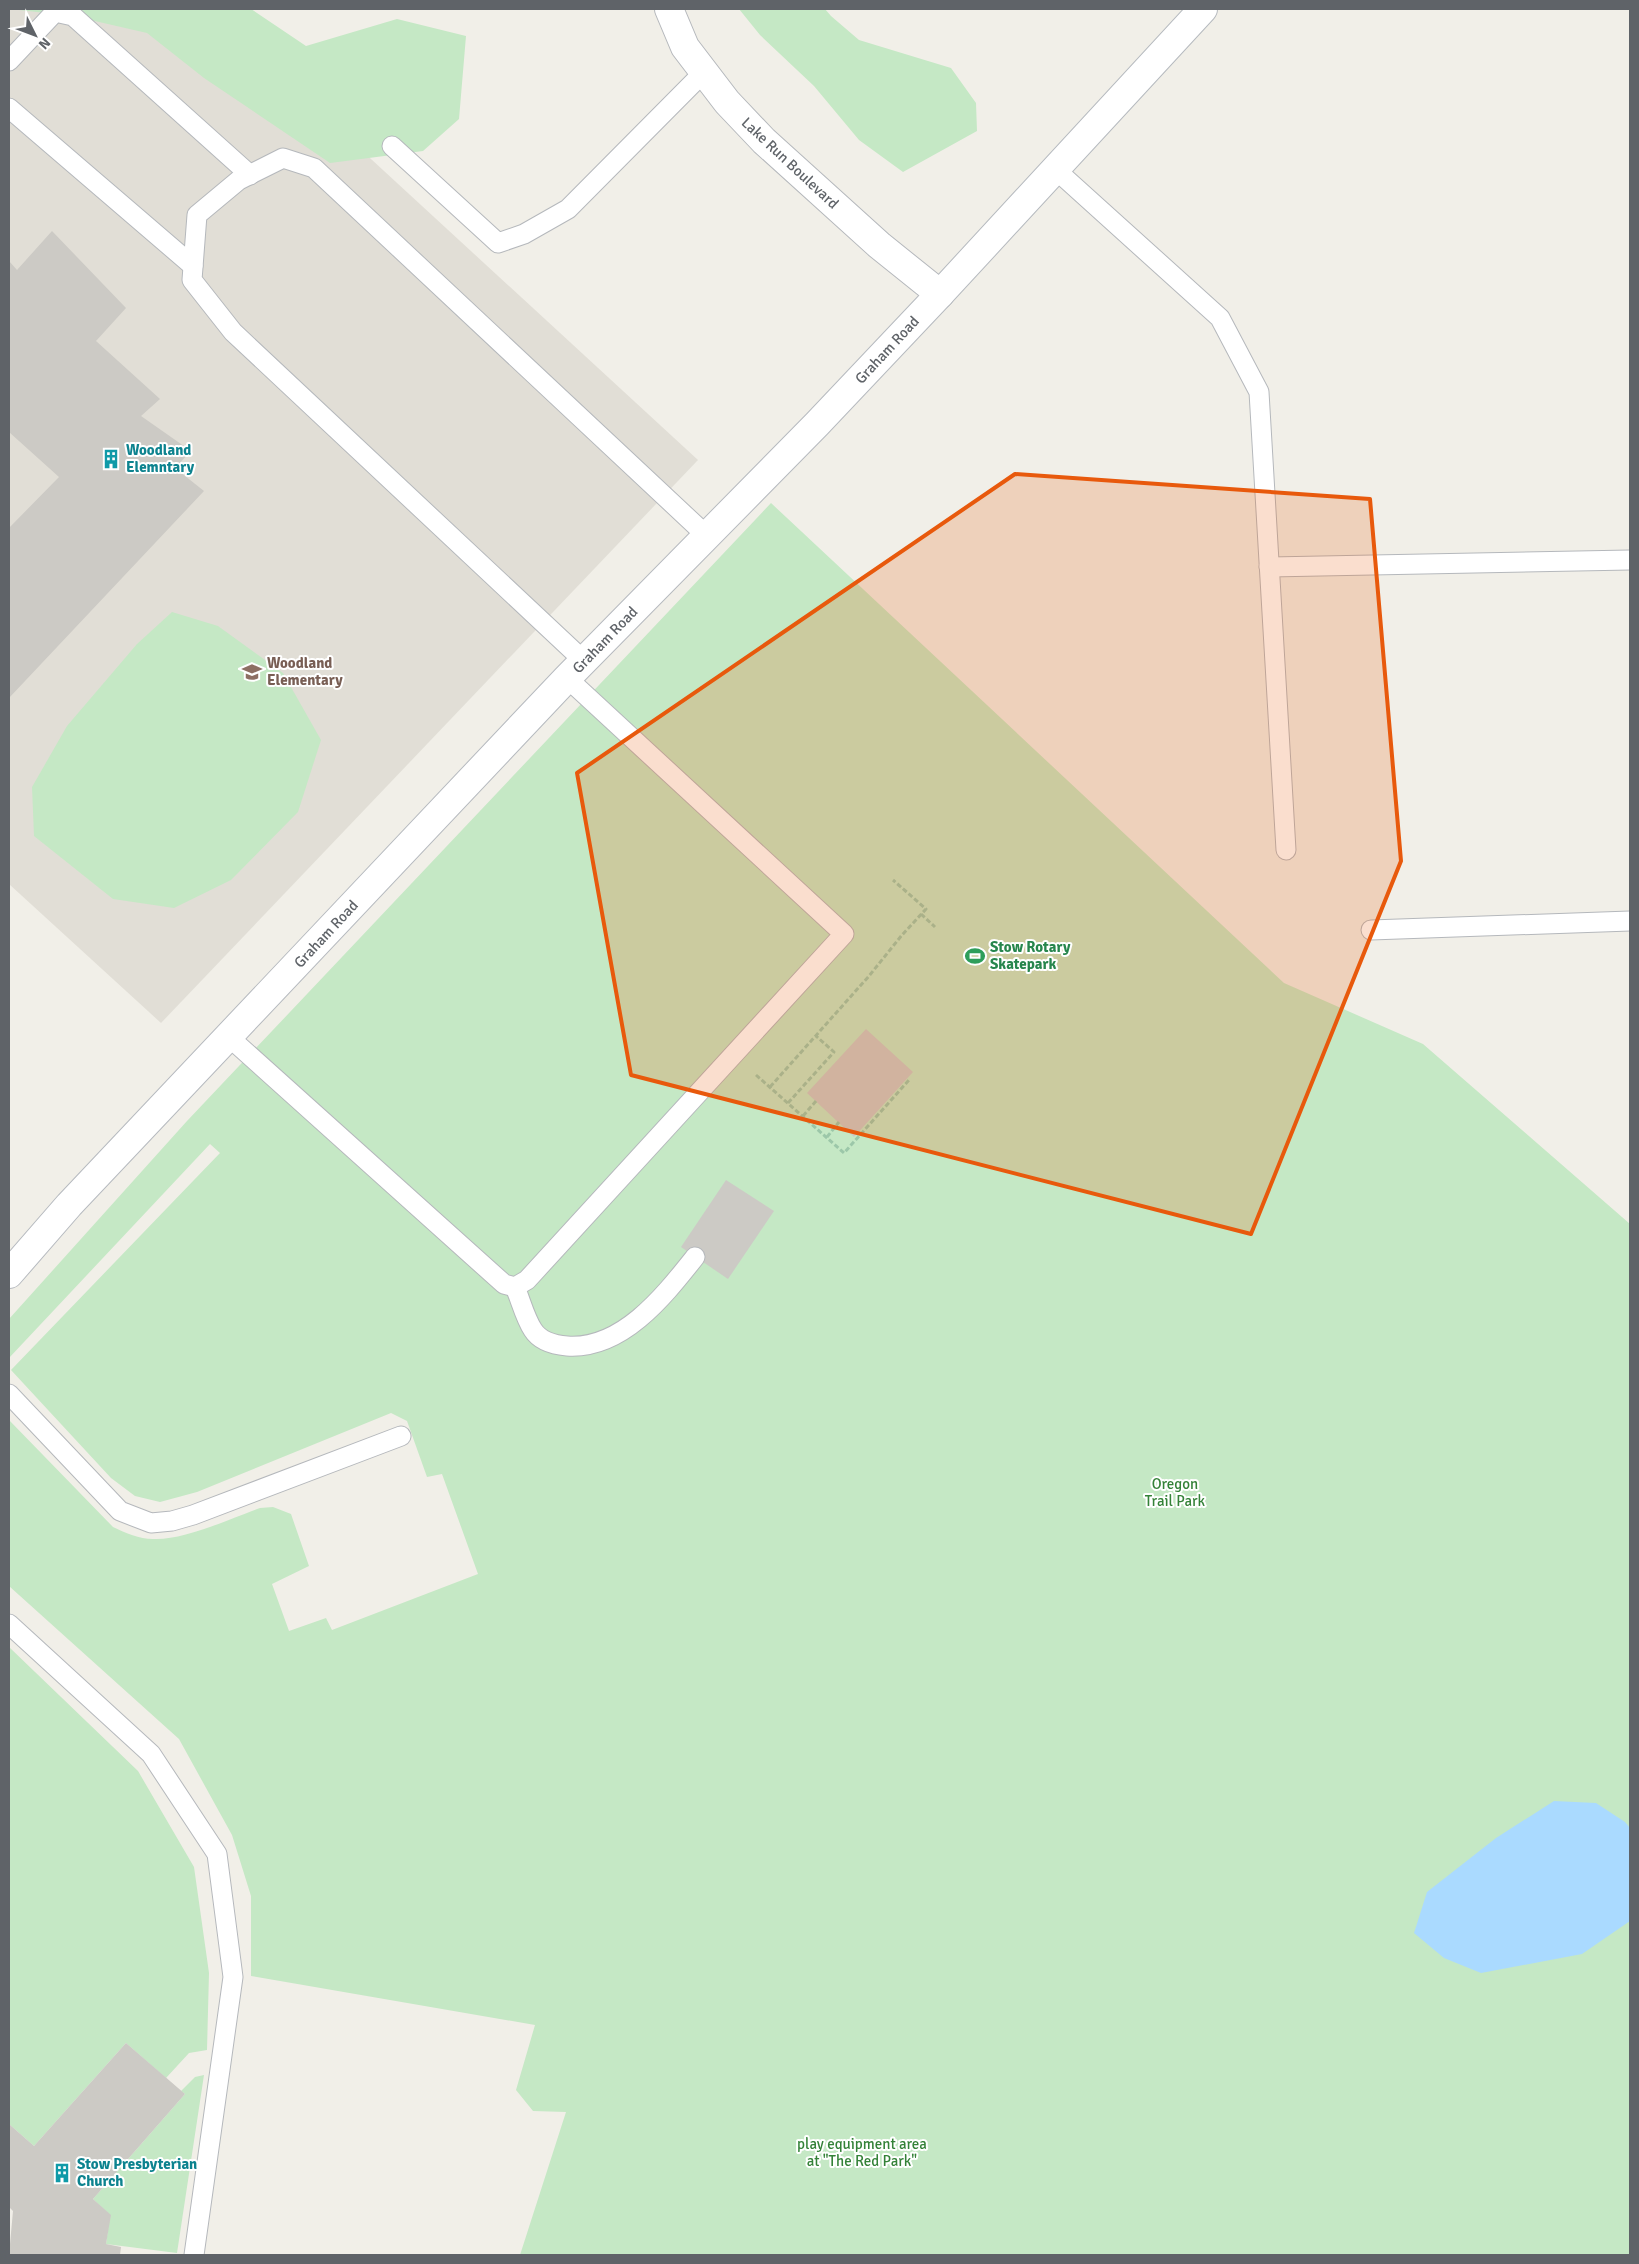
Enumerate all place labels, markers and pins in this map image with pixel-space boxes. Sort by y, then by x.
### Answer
place label: Woodland Elemntary [126,441,195,476]
building icon: Woodland Elemntary [100,448,122,470]
place label: Woodland Elementary [267,654,343,689]
school or university icon: Woodland Elementary [241,661,263,683]
place label: Stow Rotary Skatepark [990,938,1071,973]
sports icon: Stow Rotary Skatepark [964,945,986,967]
place label: Stow Presbyterian Church [77,2155,197,2190]
building icon: Stow Presbyterian Church [51,2162,73,2184]

